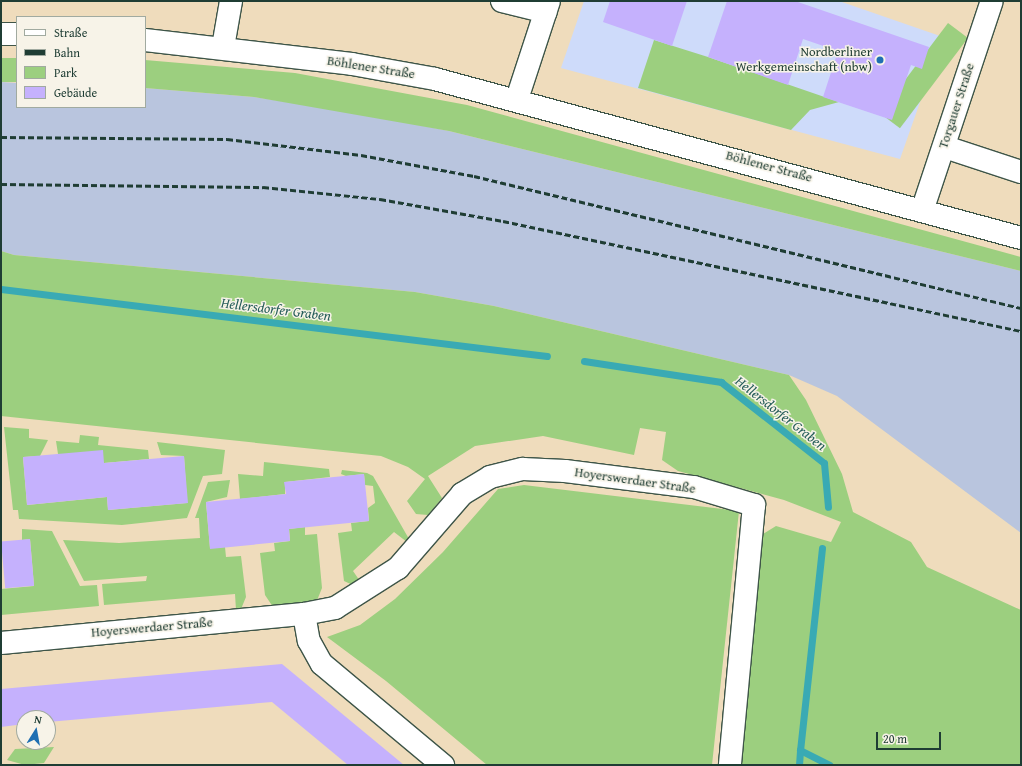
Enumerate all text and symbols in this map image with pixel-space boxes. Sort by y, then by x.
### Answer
legend [16,16,146,108]
text: Straße [54,24,87,41]
text: Bahn [54,44,80,61]
place label: Nordberliner Werkgemeinschaft (nbw) [736,45,872,76]
street label: Böhlener Straße [326,53,416,83]
marker: Nordberliner Werkgemeinschaft (nbw) [875,55,885,65]
street label: Torgauer Straße [936,61,978,151]
text: Park [54,64,77,81]
text: Gebäude [54,84,97,101]
street label: Böhlener Straße [724,148,814,186]
water label: Hellersdorfer Graben [220,294,332,324]
water label: Hellersdorfer Graben [732,372,830,454]
street label: Hoyerswerdaer Straße [574,465,696,497]
street label: Hoyerswerdaer Straße [91,615,213,641]
north arrow [16,710,56,750]
text: N [33,711,43,728]
scale bar [878,724,943,750]
text: 20 m [883,730,907,747]

